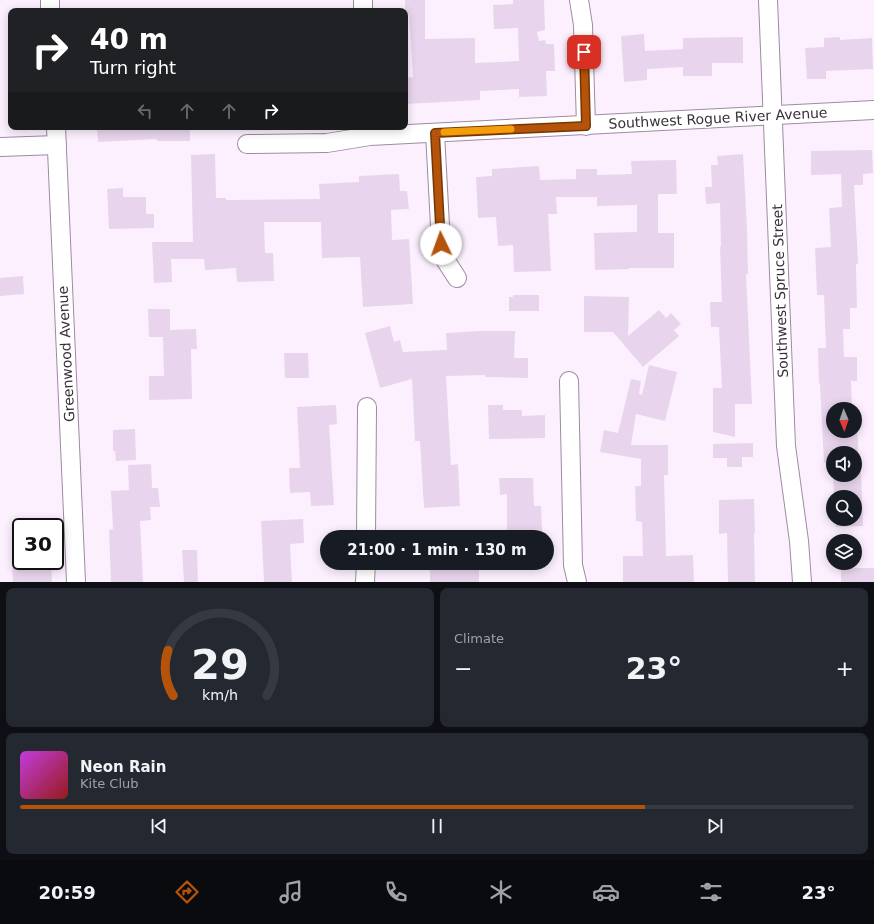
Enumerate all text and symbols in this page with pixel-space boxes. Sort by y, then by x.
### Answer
text: 40 m [90,23,168,56]
icon: right [24,24,76,76]
pin [567,35,601,69]
icon: arrive [573,41,595,63]
text: Turn right [90,57,176,78]
icon: left [134,100,156,122]
icon: ahead [176,100,198,122]
icon: ahead [218,100,240,122]
icon: right [260,100,282,122]
street label: Southwest Rogue River Avenue [608,104,828,132]
street label: Southwest Spruce Street [769,203,791,378]
position arrow [420,223,462,265]
street label: Greenwood Avenue [54,286,78,422]
north arrow [826,402,862,438]
map controls [826,402,862,570]
button: sound [826,446,862,482]
button: search [826,490,862,526]
speed limit sign: 30 [12,518,64,570]
button: layers [826,534,862,570]
text: 21:00 · 1 min · 130 m [347,541,527,559]
text: Climate [454,631,504,646]
text: 29 [191,639,249,688]
text: 23° [626,651,682,686]
text: − [454,656,472,681]
text: + [836,656,854,681]
text: km/h [202,686,238,702]
text: Neon Rain [80,758,166,776]
text: Kite Club [80,776,139,791]
icon: previous [148,815,170,837]
icon: pause [426,815,448,837]
icon: next [704,815,726,837]
icon: directions [173,878,201,906]
icon: music [277,878,305,906]
icon: phone [382,878,410,906]
icon: climate [487,878,515,906]
icon: car [592,878,620,906]
icon: filters [697,878,725,906]
text: 20:59 [38,882,96,903]
text: 23° [802,882,836,903]

